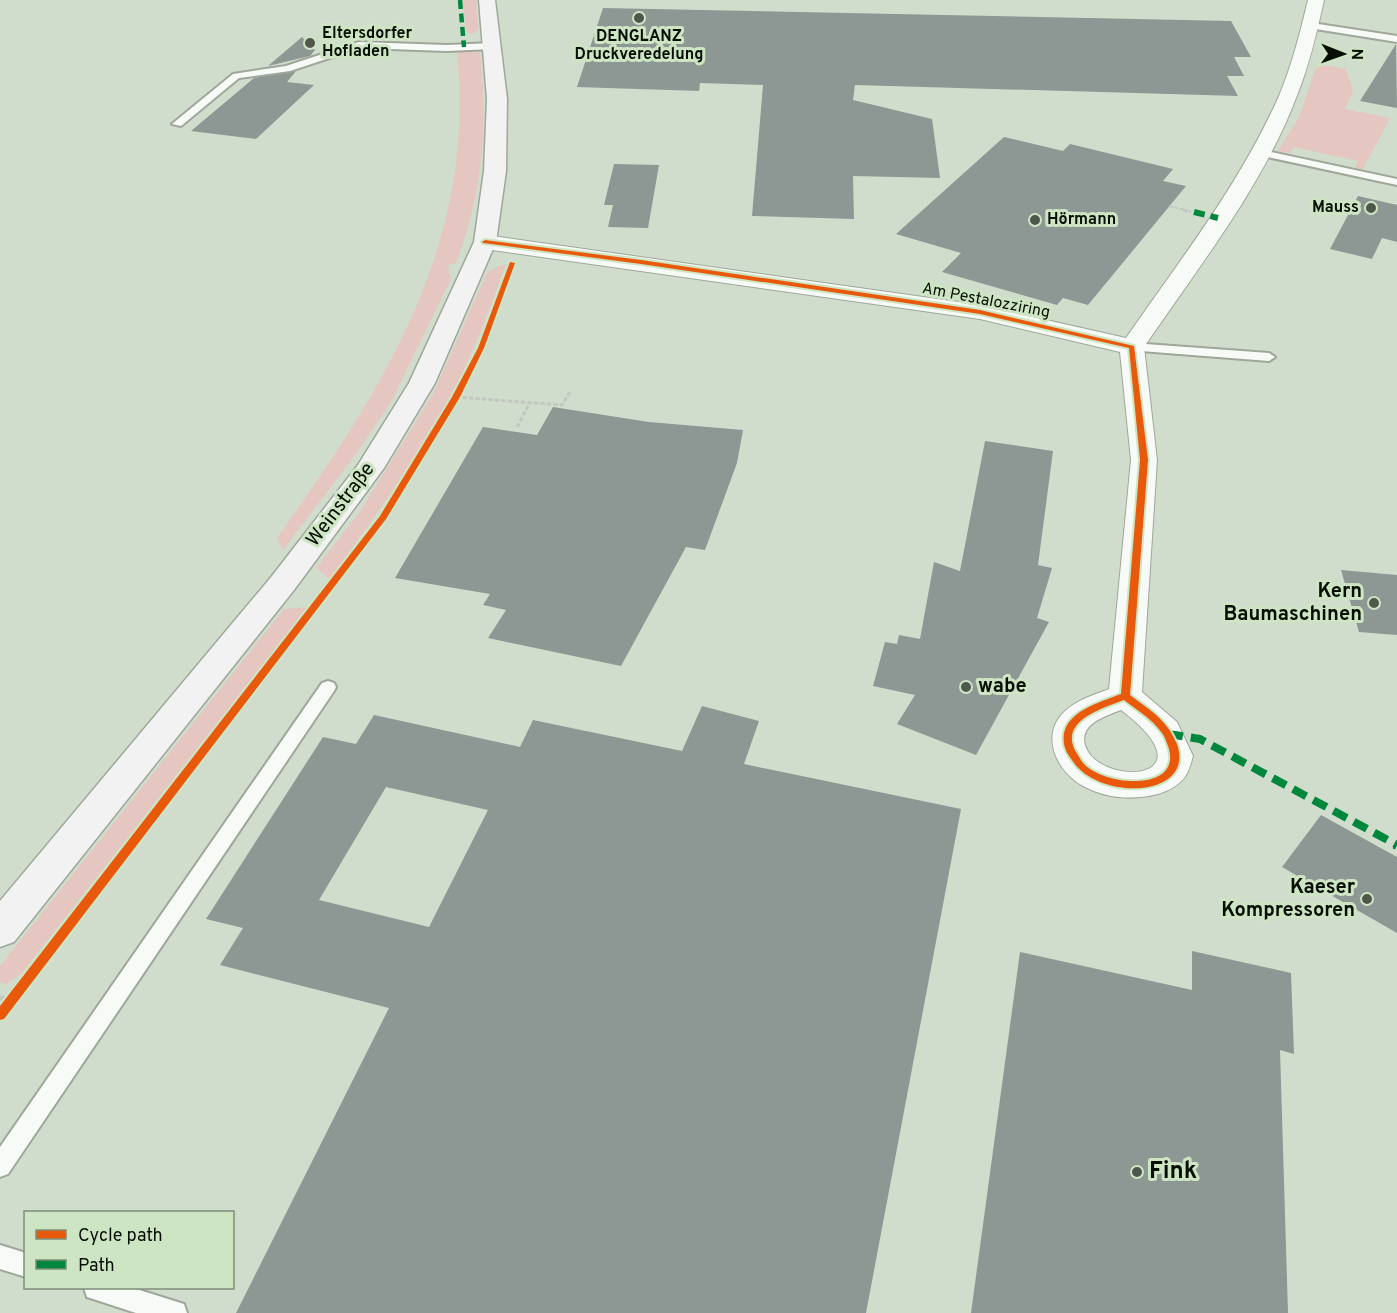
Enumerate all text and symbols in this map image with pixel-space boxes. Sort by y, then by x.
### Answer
marker: DENGLANZ Druckveredelung [632,11,646,25]
place label: Eltersdorfer Hofladen [322,24,412,62]
north arrow [1313,24,1373,84]
place label: DENGLANZ Druckveredelung [575,27,703,65]
marker: Eltersdorfer Hofladen [303,36,317,50]
text: N [1346,48,1366,60]
place label: Mauss [1312,198,1359,218]
marker: Mauss [1364,201,1378,215]
place label: Hörmann [1047,210,1116,230]
marker: Hörmann [1028,213,1042,227]
street label: Am Pestalozziring [920,279,1052,323]
street label: Weinstraße [301,458,381,552]
place label: Kern Baumaschinen [1223,579,1362,628]
marker: Kern Baumaschinen [1367,596,1381,610]
place label: wabe [978,674,1027,700]
marker: wabe [959,680,973,694]
place label: Kaeser Kompressoren [1221,875,1356,924]
marker: Kaeser Kompressoren [1360,892,1374,906]
place label: Fink [1149,1157,1197,1187]
marker: Fink [1130,1165,1144,1179]
legend [24,1211,234,1289]
text: Cycle path [78,1225,163,1248]
text: Path [78,1255,115,1278]

